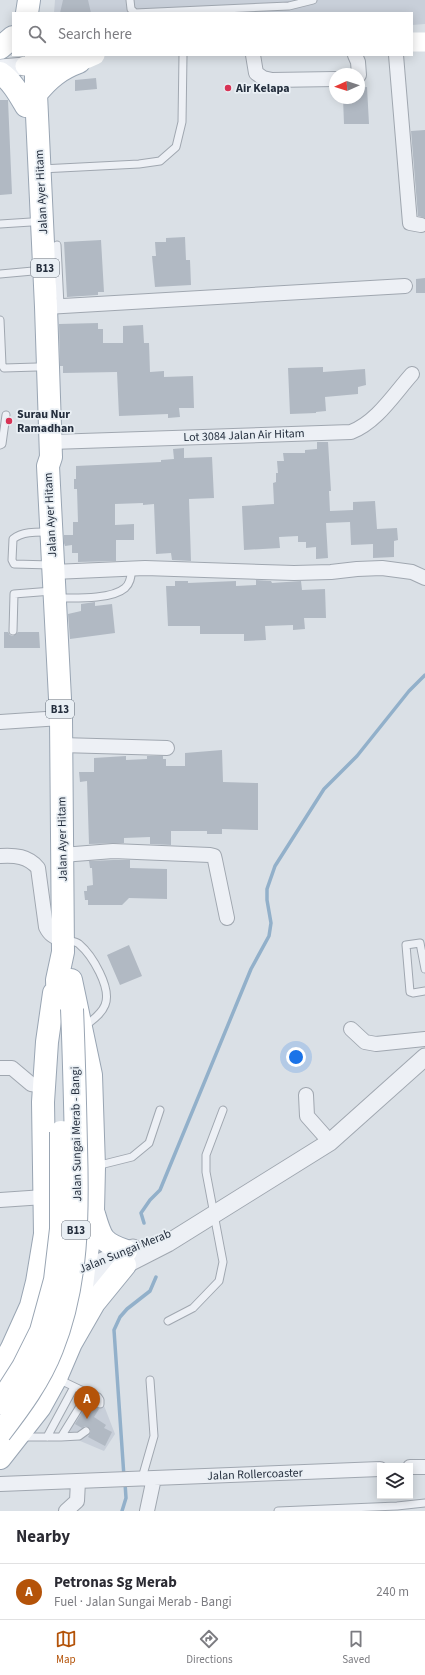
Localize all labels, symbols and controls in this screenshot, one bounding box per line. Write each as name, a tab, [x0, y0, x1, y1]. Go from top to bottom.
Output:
search box	[12, 12, 413, 56]
icon: search	[26, 23, 48, 45]
text: Search here	[58, 24, 132, 45]
north arrow	[329, 68, 365, 104]
place label: Air Kelapa	[235, 80, 290, 97]
marker: Air Kelapa	[223, 83, 233, 93]
street label: Jalan Ayer Hitam	[31, 149, 52, 235]
road number: B13	[31, 259, 59, 277]
place label: Surau Nur Ramadhan	[17, 406, 74, 437]
marker: Surau Nur Ramadhan	[4, 416, 14, 426]
street label: Lot 3084 Jalan Air Hitam	[183, 425, 305, 446]
street label: Jalan Ayer Hitam	[40, 472, 61, 558]
road number: B13	[46, 700, 74, 718]
street label: Jalan Ayer Hitam	[53, 796, 72, 882]
your location	[286, 1047, 306, 1067]
street label: Jalan Sungai Merab - Bangi	[67, 1066, 86, 1202]
road number: B13	[62, 1221, 90, 1239]
street label: Jalan Sungai Merab	[77, 1225, 174, 1278]
pin: A	[74, 1386, 100, 1419]
map controls	[377, 1463, 413, 1499]
button: layers	[377, 1463, 413, 1499]
street label: Jalan Rollercoaster	[207, 1464, 304, 1485]
text: Nearby	[16, 1525, 70, 1549]
text: Petronas Sg Merab	[54, 1572, 177, 1593]
text: A	[25, 1583, 33, 1601]
text: 240 m	[376, 1583, 409, 1601]
text: Fuel · Jalan Sungai Merab - Bangi	[54, 1593, 232, 1611]
tab: Map	[55, 1628, 77, 1667]
tab: Directions	[186, 1628, 233, 1667]
tab: Saved	[342, 1628, 370, 1667]

